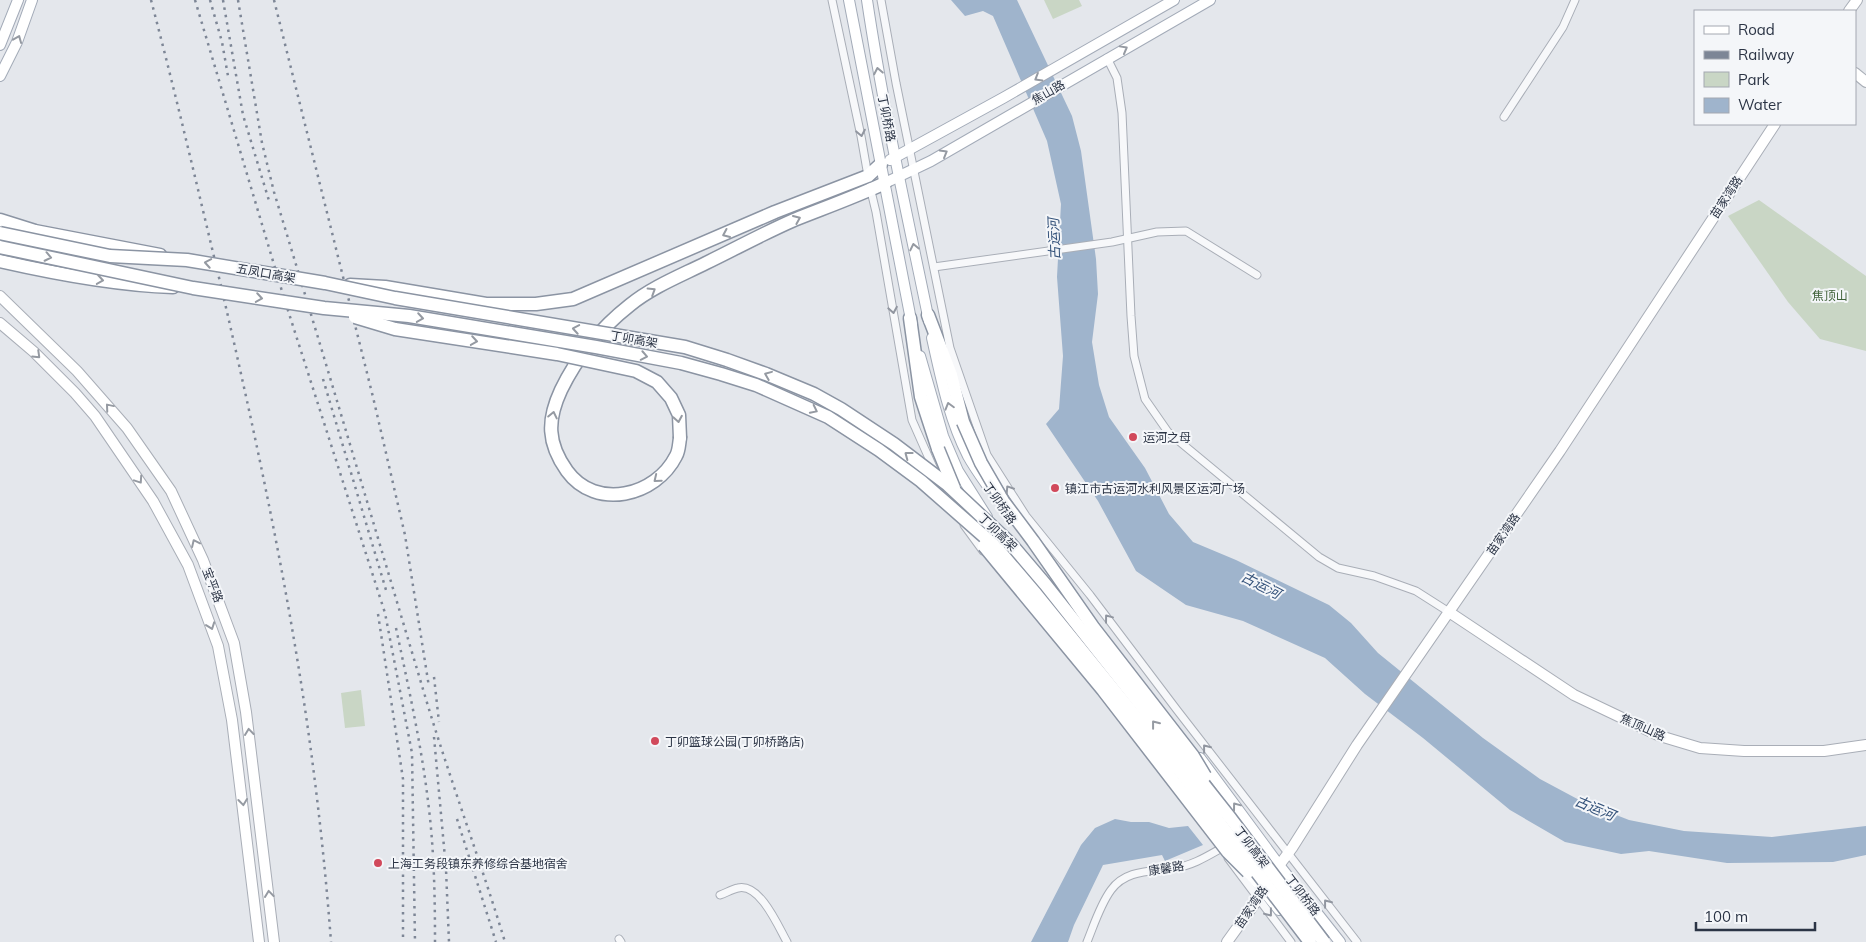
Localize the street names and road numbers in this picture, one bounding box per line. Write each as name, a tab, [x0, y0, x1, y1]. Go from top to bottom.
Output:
street label: 焦山路	[1029, 77, 1067, 107]
street label: 丁卯桥路	[875, 93, 899, 143]
street label: 苗家湾路	[1707, 173, 1745, 221]
street label: 五凤口高架	[235, 260, 297, 286]
street label: 丁卯高架	[609, 327, 659, 351]
street label: 丁卯桥路	[980, 479, 1020, 527]
street label: 丁卯高架	[976, 510, 1020, 554]
street label: 苗家湾路	[1483, 510, 1523, 558]
street label: 宝平路	[200, 566, 226, 604]
street label: 焦顶山路	[1618, 710, 1668, 744]
street label: 丁卯高架	[1232, 823, 1272, 871]
street label: 康馨路	[1147, 858, 1185, 878]
street label: 丁卯桥路	[1282, 871, 1324, 919]
street label: 苗家湾路	[1231, 883, 1271, 931]

